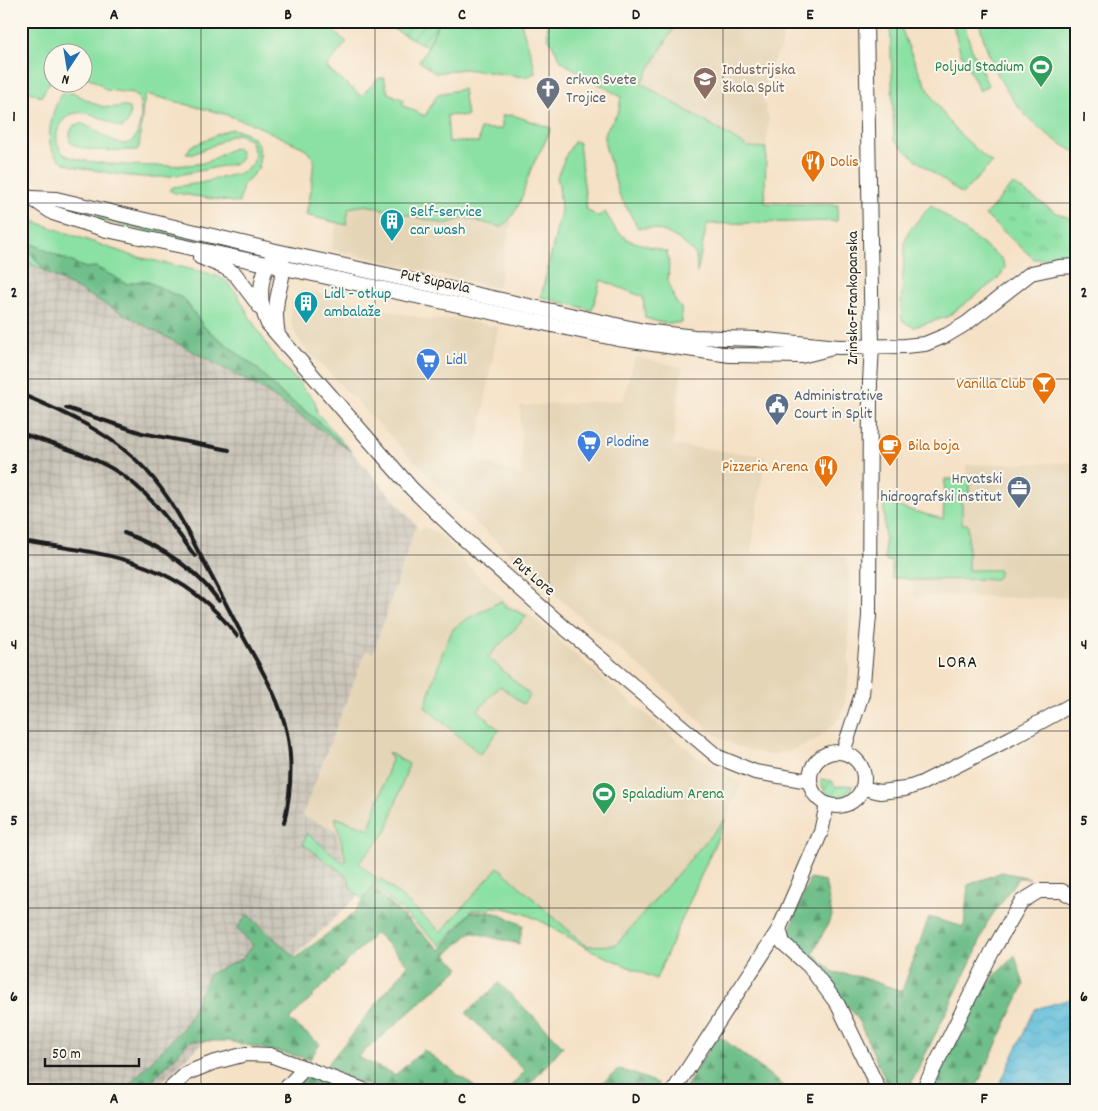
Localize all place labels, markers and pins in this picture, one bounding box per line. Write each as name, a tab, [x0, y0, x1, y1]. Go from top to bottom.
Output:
sports icon: Poljud Stadium	[1028, 54, 1054, 88]
place label: Poljud Stadium	[935, 56, 1024, 79]
place label: Industrijska škola Split	[722, 59, 796, 100]
school or university icon: Industrijska škola Split	[692, 66, 718, 100]
place label: crkva Svete Trojice	[566, 69, 636, 110]
church icon: crkva Svete Trojice	[535, 76, 561, 110]
restaurant icon: Dolis	[800, 149, 826, 183]
place label: Dolis	[830, 151, 859, 174]
place label: Self-service car wash	[410, 201, 482, 242]
building icon: Self-service car wash	[379, 208, 405, 242]
place label: Lidl - otkup ambalaže	[324, 283, 391, 324]
building icon: Lidl - otkup ambalaže	[293, 290, 319, 324]
supermarket icon: Lidl	[415, 347, 441, 381]
place label: Lidl	[446, 349, 467, 372]
bar icon: Vanilla Club	[1031, 371, 1057, 405]
place label: Vanilla Club	[956, 373, 1026, 396]
place label: Administrative Court in Split	[794, 385, 883, 426]
public building icon: Administrative Court in Split	[764, 392, 790, 426]
supermarket icon: Plodine	[576, 429, 602, 463]
place label: Plodine	[606, 431, 649, 454]
cafe icon: Bila boja	[877, 433, 903, 467]
place label: Bila boja	[908, 435, 960, 458]
restaurant icon: Pizzeria Arena	[813, 454, 839, 488]
place label: Pizzeria Arena	[722, 456, 808, 479]
place label: Hrvatski hidrografski institut	[881, 468, 1002, 509]
office icon: Hrvatski hidrografski institut	[1006, 475, 1032, 509]
sports icon: Spaladium Arena	[591, 781, 617, 815]
place label: Spaladium Arena	[622, 783, 724, 806]

